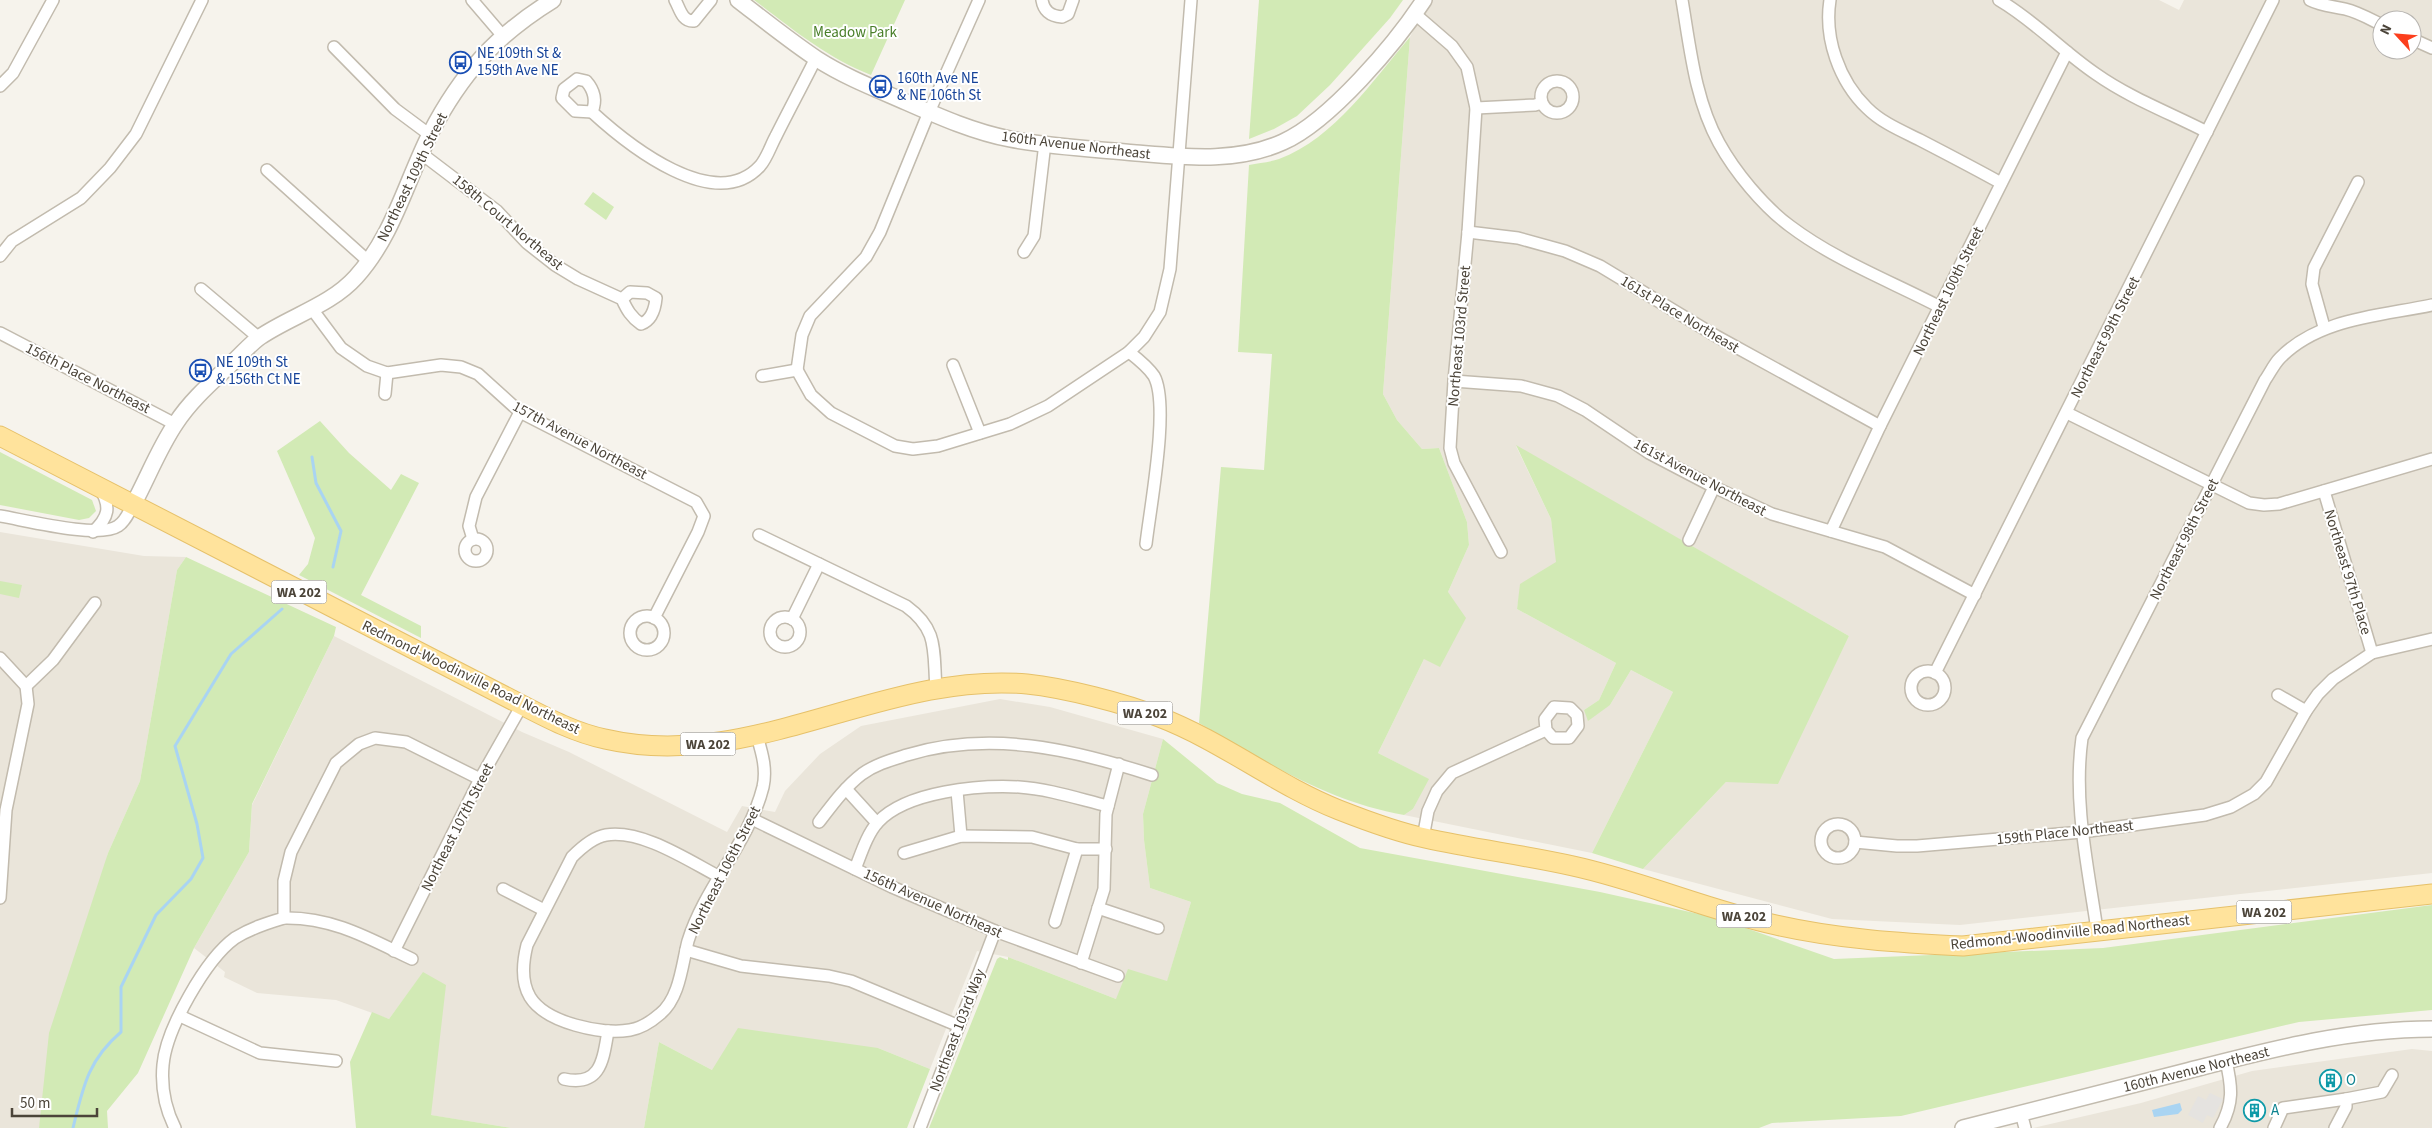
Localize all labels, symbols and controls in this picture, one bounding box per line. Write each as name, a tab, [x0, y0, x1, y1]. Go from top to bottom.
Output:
north arrow	[2372, 10, 2422, 60]
text: N	[2375, 21, 2397, 38]
park label: Meadow Park	[813, 22, 898, 43]
place label: NE 109th St & 159th Ave NE	[477, 43, 561, 81]
bus stop icon: NE 109th St & 159th Ave NE	[449, 50, 473, 74]
place label: 160th Ave NE & NE 106th St	[897, 68, 981, 106]
bus stop icon: 160th Ave NE & NE 106th St	[869, 75, 893, 99]
street label: Northeast 109th Street	[372, 109, 453, 245]
street label: 160th Avenue Northeast	[1000, 126, 1152, 165]
street label: 158th Court Northeast	[448, 170, 568, 275]
street label: Northeast 100th Street	[1908, 223, 1989, 359]
street label: Northeast 103rd Street	[1443, 265, 1476, 407]
street label: 161st Place Northeast	[1616, 271, 1743, 358]
street label: Northeast 99th Street	[2066, 273, 2145, 402]
street label: 156th Place Northeast	[22, 338, 154, 419]
place label: NE 109th St & 156th Ct NE	[216, 352, 301, 390]
bus stop icon: NE 109th St & 156th Ct NE	[188, 359, 212, 383]
street label: 157th Avenue Northeast	[509, 396, 651, 485]
street label: 161st Avenue Northeast	[1630, 433, 1770, 521]
street label: Northeast 98th Street	[2145, 475, 2224, 604]
street label: Northeast 97th Place	[2318, 507, 2377, 637]
road number: WA 202	[272, 580, 326, 604]
street label: Redmond-Woodinville Road Northeast	[358, 615, 583, 740]
road number: WA 202	[1118, 701, 1172, 724]
road number: WA 202	[680, 732, 736, 756]
street label: Northeast 107th Street	[416, 760, 499, 895]
street label: Northeast 106th Street	[683, 803, 766, 938]
street label: 159th Place Northeast	[1996, 815, 2135, 850]
street label: 156th Avenue Northeast	[860, 863, 1006, 944]
road number: WA 202	[2236, 900, 2292, 924]
road number: WA 202	[1716, 904, 1772, 928]
street label: Redmond-Woodinville Road Northeast	[1950, 910, 2191, 955]
street label: Northeast 103rd Way	[924, 966, 991, 1095]
street label: 160th Avenue Northeast	[2121, 1041, 2271, 1098]
building icon: O	[2318, 1068, 2342, 1092]
place label: O	[2346, 1070, 2356, 1091]
scale bar	[12, 1086, 98, 1118]
text: 50 m	[20, 1093, 50, 1114]
building icon: A	[2243, 1098, 2267, 1122]
place label: A	[2271, 1100, 2280, 1121]

